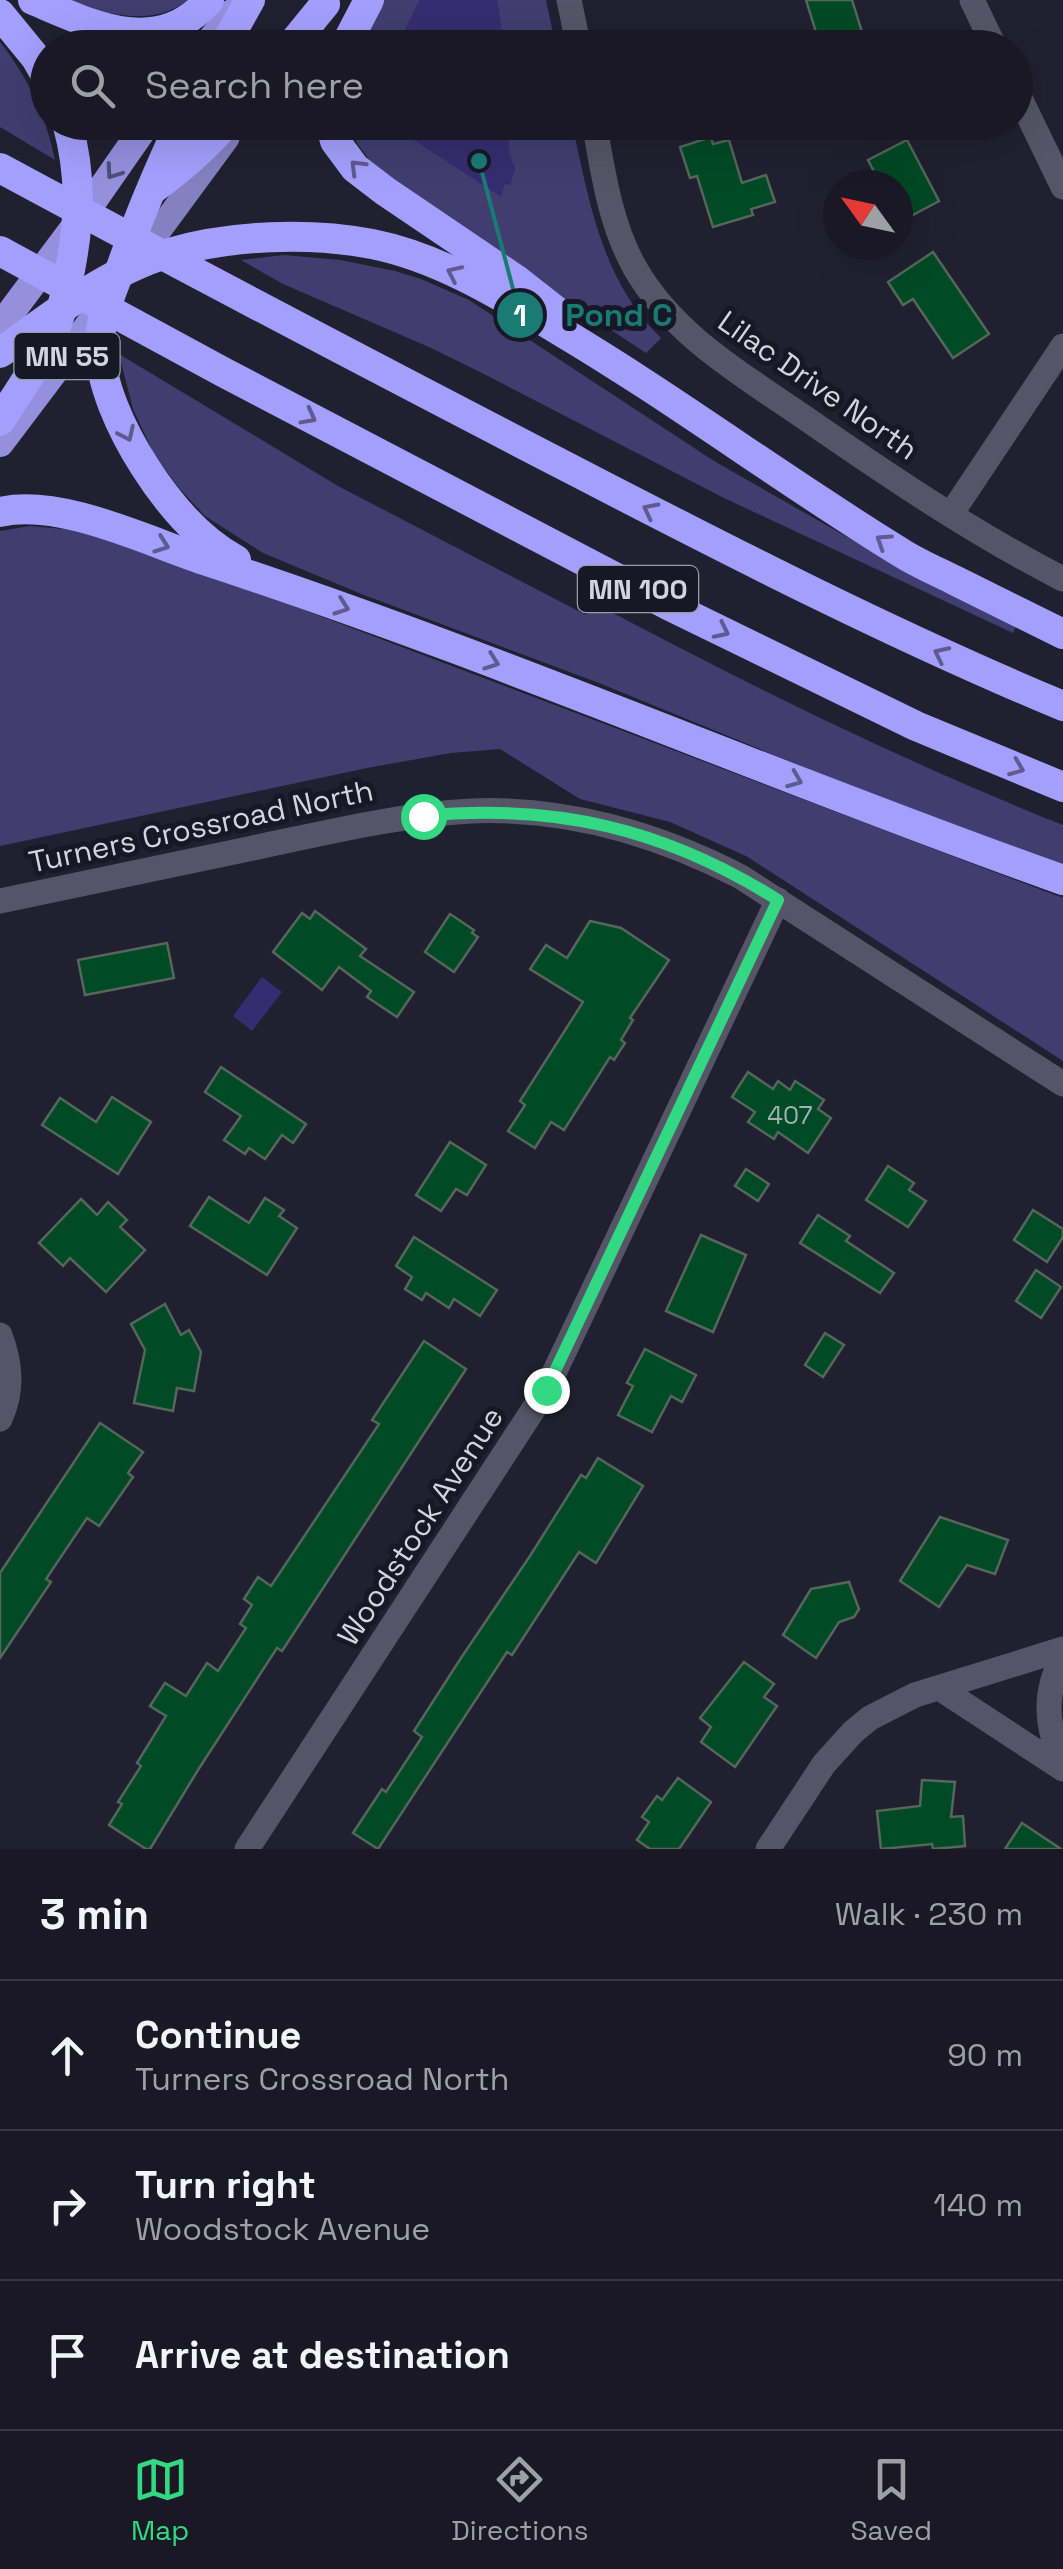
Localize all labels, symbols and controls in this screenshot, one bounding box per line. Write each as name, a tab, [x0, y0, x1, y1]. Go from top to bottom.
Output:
search box	[30, 30, 1033, 140]
icon: search	[65, 58, 120, 113]
text: Search here	[145, 61, 364, 109]
one-way arrow	[107, 160, 125, 179]
one-way arrow	[351, 161, 369, 179]
north arrow	[823, 170, 913, 260]
one-way arrow	[446, 265, 464, 285]
callout: Pond C	[495, 284, 693, 346]
text: Pond C	[565, 295, 673, 335]
text: 1	[513, 296, 527, 335]
street label: Lilac Drive North	[711, 302, 925, 468]
road number: MN 55	[15, 333, 120, 379]
one-way arrow	[299, 405, 317, 424]
one-way arrow	[114, 424, 134, 442]
one-way arrow	[642, 502, 660, 522]
one-way arrow	[152, 533, 169, 554]
one-way arrow	[876, 535, 894, 554]
road number: MN 100	[578, 566, 698, 612]
one-way arrow	[332, 595, 349, 615]
one-way arrow	[712, 619, 730, 639]
one-way arrow	[933, 646, 951, 666]
one-way arrow	[483, 650, 500, 671]
one-way arrow	[1007, 756, 1025, 776]
one-way arrow	[785, 769, 803, 789]
street label: Turners Crossroad North	[25, 770, 377, 882]
route start	[401, 794, 447, 840]
house number: 407	[767, 1099, 813, 1131]
route end	[524, 1368, 570, 1414]
street label: Woodstock Avenue	[328, 1399, 512, 1653]
text: 3 min	[40, 1888, 149, 1941]
text: Walk · 230 m	[835, 1894, 1023, 1934]
text: Continue	[135, 2011, 301, 2059]
icon: ahead	[40, 2028, 95, 2083]
text: 90 m	[947, 2035, 1023, 2075]
text: Turners Crossroad North	[135, 2059, 509, 2099]
text: Turn right	[135, 2161, 316, 2209]
icon: right	[40, 2178, 95, 2233]
text: 140 m	[933, 2185, 1023, 2225]
text: Woodstock Avenue	[135, 2209, 430, 2249]
icon: arrive	[40, 2328, 95, 2383]
text: Arrive at destination	[135, 2331, 510, 2379]
tab: Map	[131, 2452, 189, 2548]
tab: Directions	[451, 2452, 588, 2548]
tab: Saved	[850, 2452, 932, 2548]

